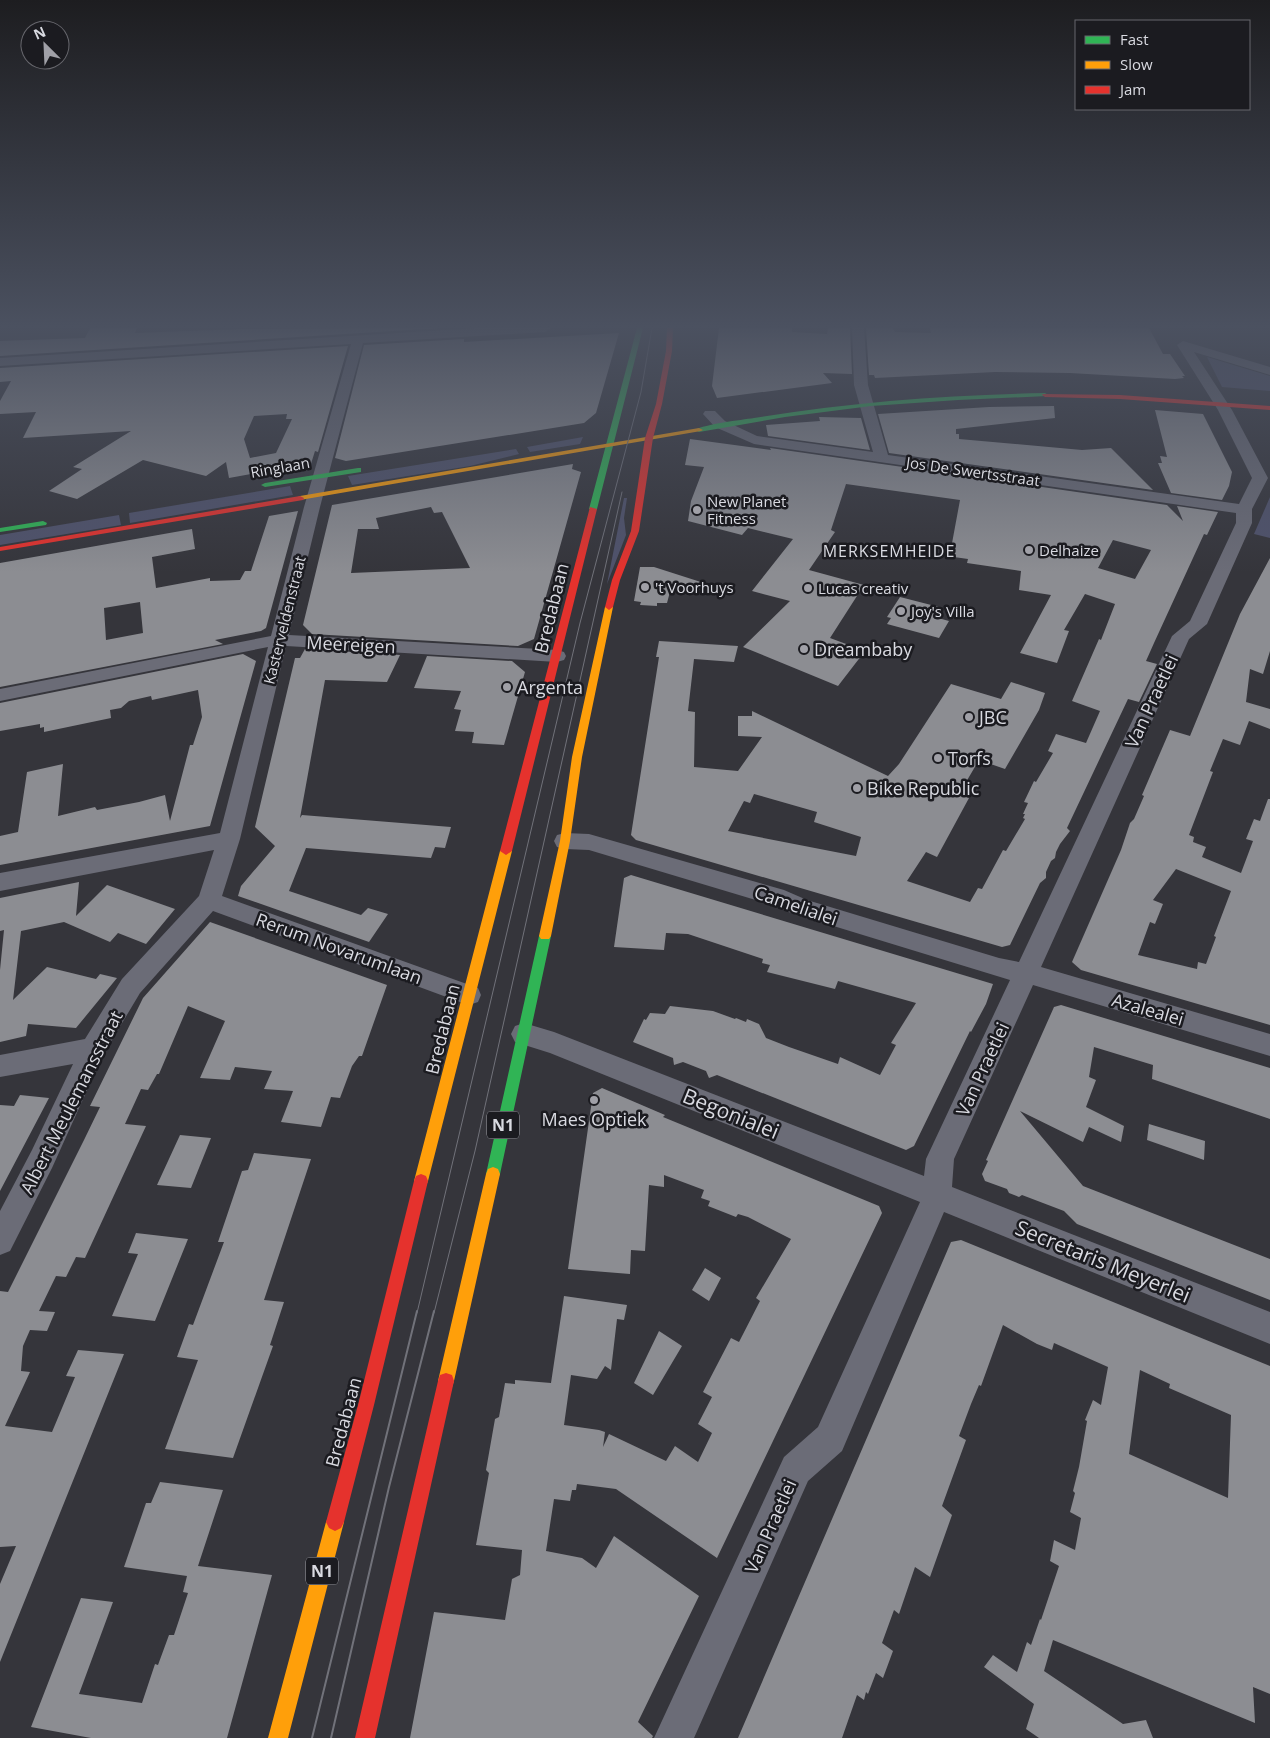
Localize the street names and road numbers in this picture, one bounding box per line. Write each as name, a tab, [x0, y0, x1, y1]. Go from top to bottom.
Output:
street label: Jos De Swertsstraat	[903, 451, 1041, 490]
street label: Ringlaan	[249, 452, 311, 482]
street label: Kasterveldenstraat	[258, 554, 310, 686]
street label: Bredabaan	[528, 560, 574, 656]
street label: Meereigen	[306, 630, 396, 658]
street label: Van Praetlei	[1119, 650, 1183, 752]
street label: Camelialei	[751, 880, 841, 930]
street label: Rerum Novarumlaan	[253, 907, 425, 989]
street label: Bredabaan	[419, 981, 465, 1077]
street label: Azalealei	[1109, 987, 1187, 1031]
street label: Albert Meulemansstraat	[14, 1006, 128, 1198]
street label: Van Praetlei	[950, 1018, 1014, 1120]
street label: Begonialei	[679, 1081, 783, 1145]
road number: N1	[487, 1112, 519, 1138]
street label: Secretaris Meyerlei	[1011, 1213, 1195, 1309]
street label: Bredabaan	[319, 1374, 367, 1470]
street label: Van Praetlei	[739, 1475, 801, 1577]
road number: N1	[306, 1558, 338, 1584]

